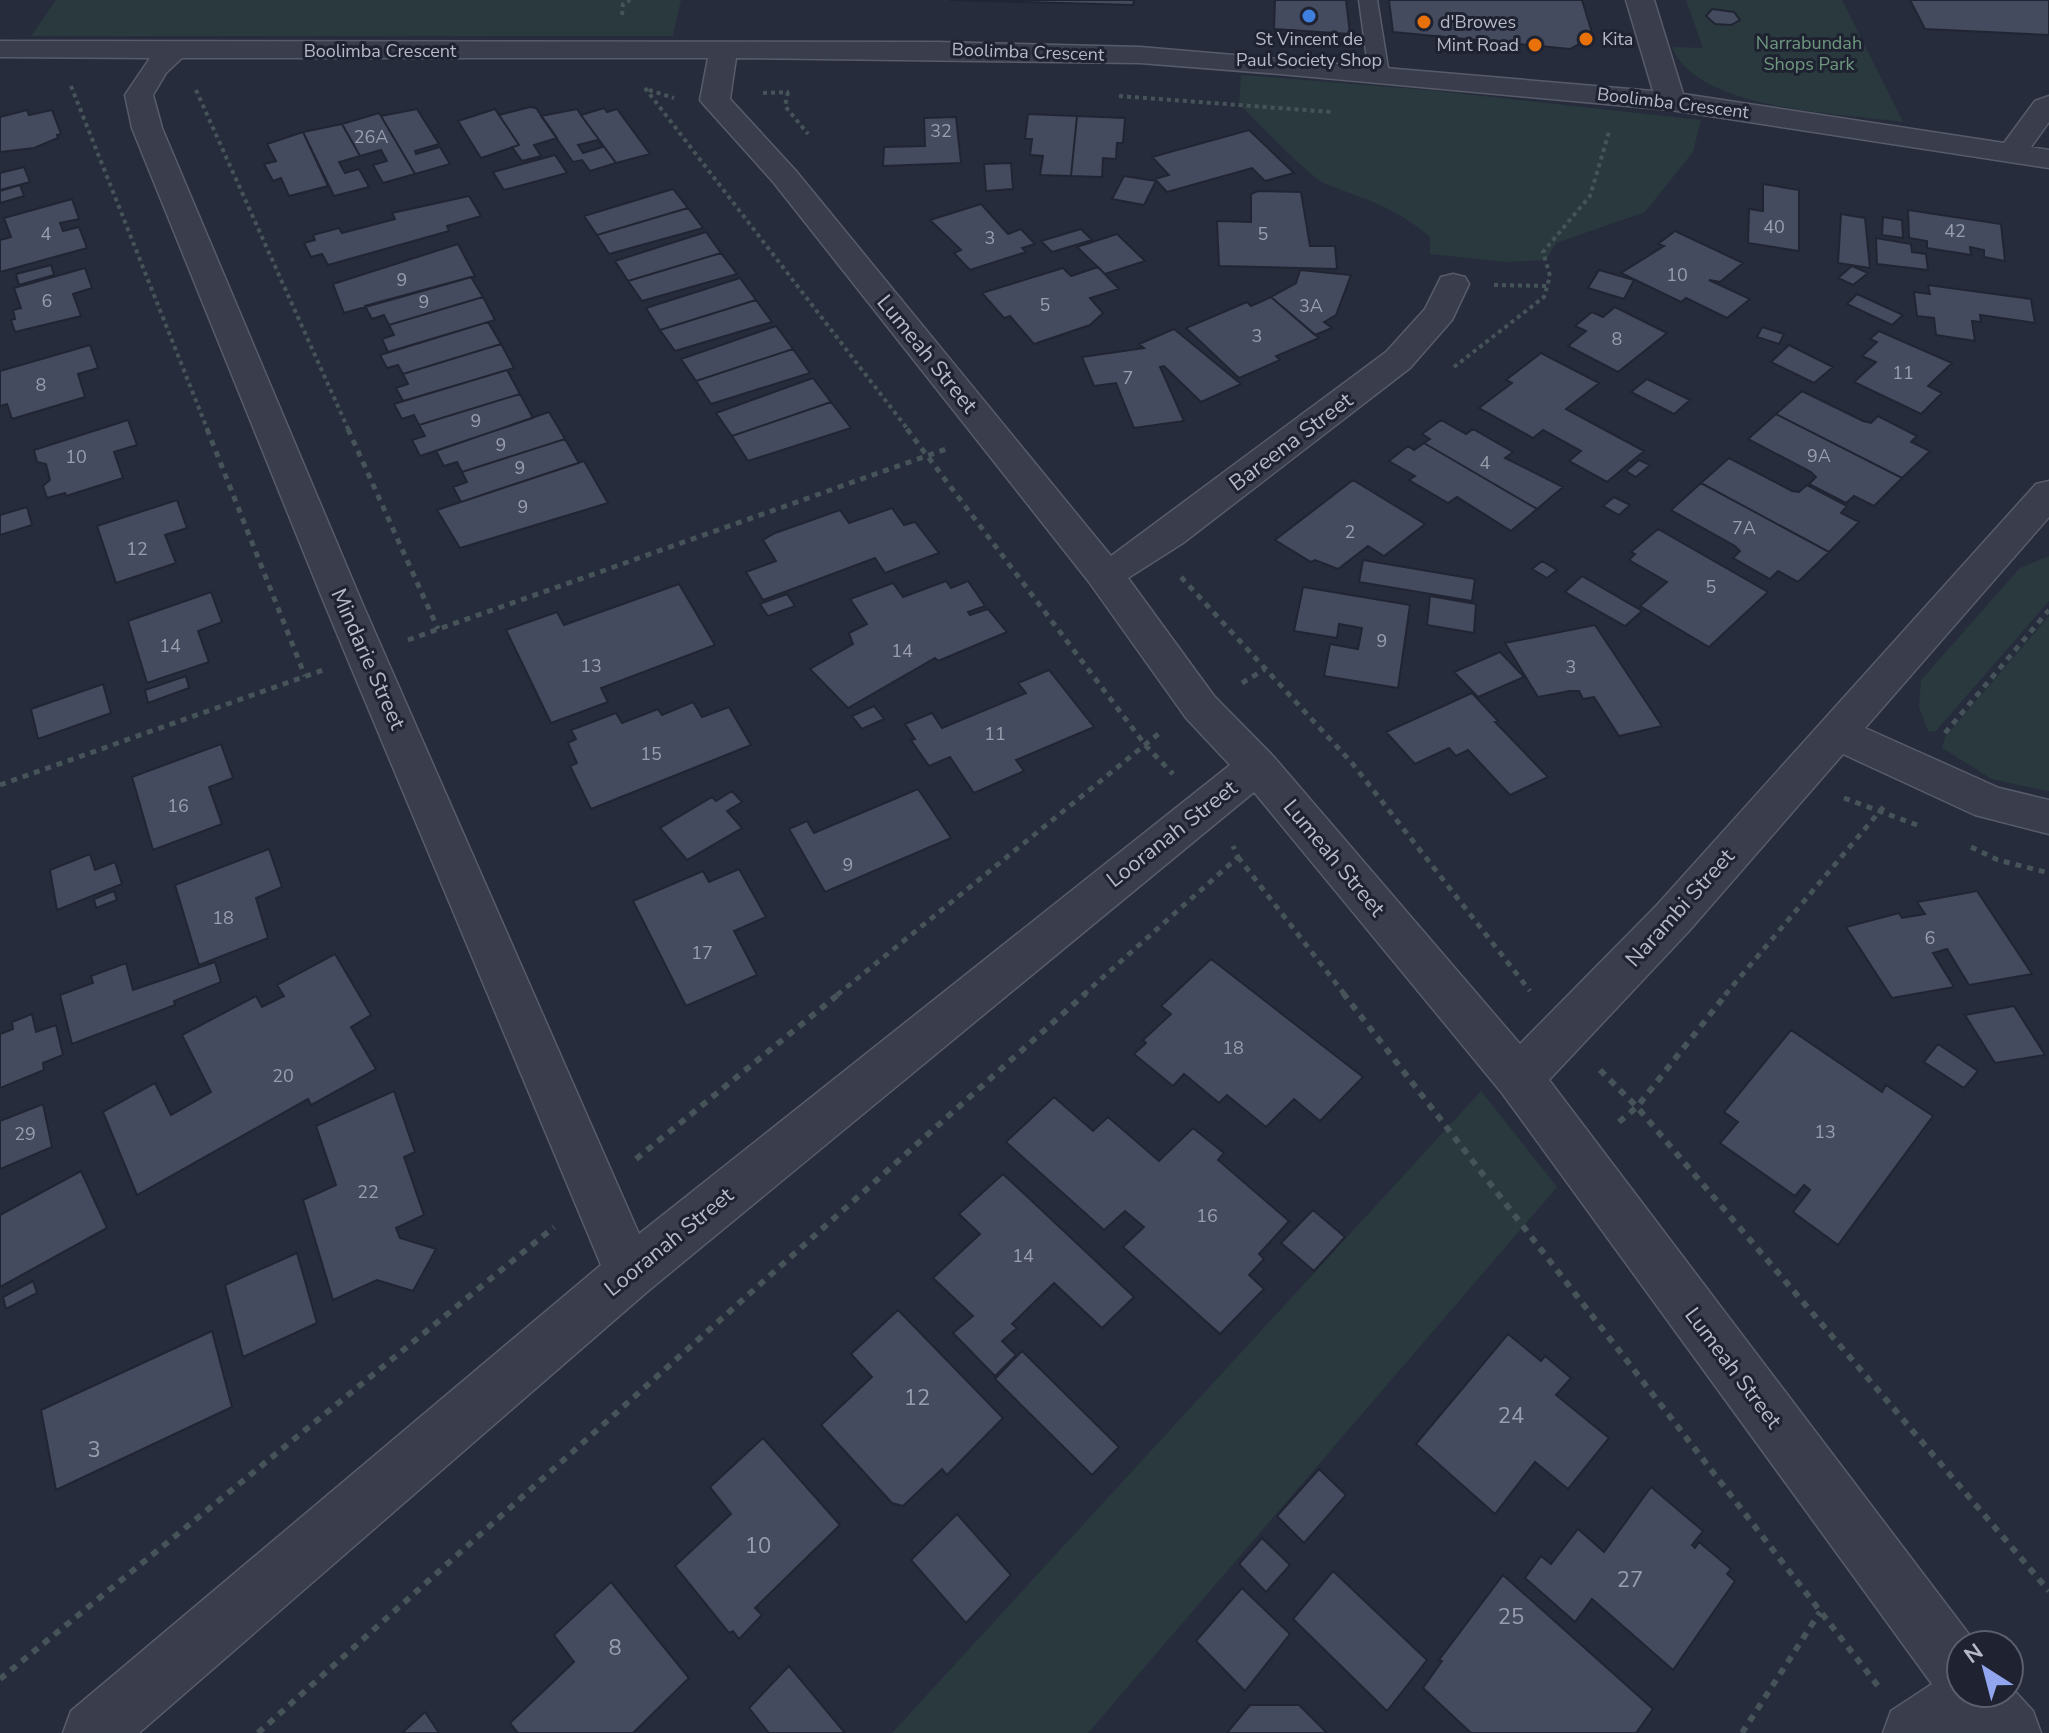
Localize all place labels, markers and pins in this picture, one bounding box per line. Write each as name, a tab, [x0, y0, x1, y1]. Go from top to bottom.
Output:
marker: St Vincent de Paul Society Shop	[1300, 7, 1318, 25]
place label: d'Browes	[1440, 10, 1516, 34]
marker: d'Browes	[1415, 13, 1433, 31]
place label: St Vincent de Paul Society Shop	[1236, 27, 1382, 72]
place label: Kita	[1602, 27, 1633, 51]
marker: Kita	[1577, 30, 1595, 48]
place label: Mint Road	[1436, 33, 1519, 57]
marker: Mint Road	[1526, 36, 1544, 54]

